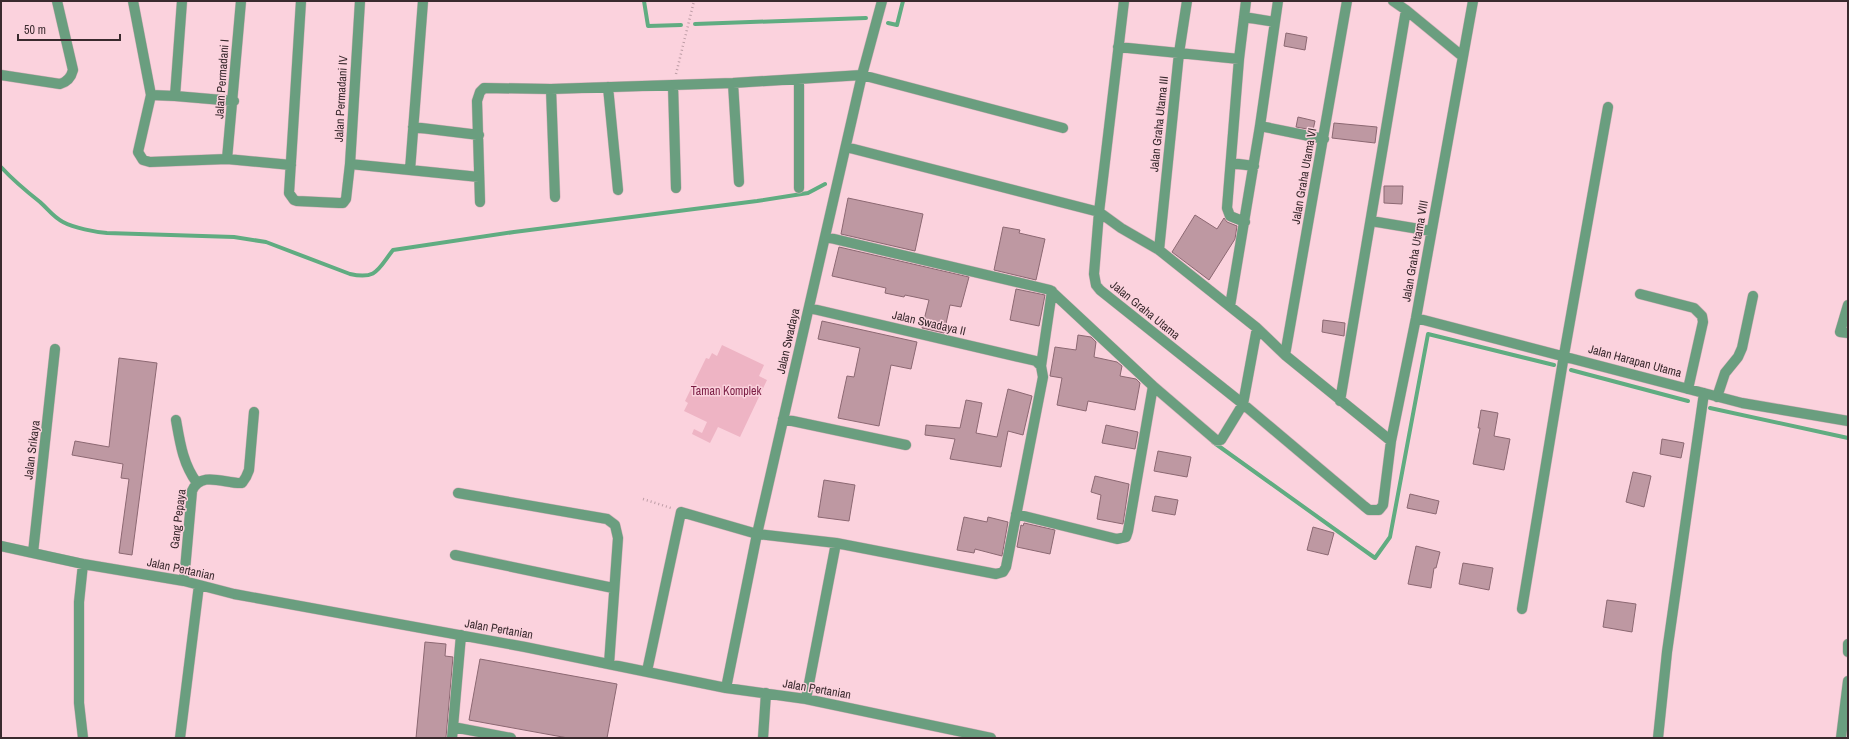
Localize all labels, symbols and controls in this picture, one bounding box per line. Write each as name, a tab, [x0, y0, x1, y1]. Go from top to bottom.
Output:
scale bar	[18, 16, 120, 42]
text: 50 m	[24, 22, 46, 38]
street label: Jalan Permadani I	[211, 39, 233, 119]
street label: Jalan Permadani IV	[331, 55, 351, 143]
street label: Jalan Graha Utama III	[1146, 75, 1172, 173]
street label: Jalan Graha Utama VI	[1288, 127, 1320, 225]
street label: Jalan Graha Utama VIII	[1398, 199, 1432, 303]
street label: Jalan Graha Utama	[1107, 277, 1184, 343]
street label: Jalan Swadaya	[773, 306, 803, 375]
street label: Jalan Swadaya II	[891, 307, 967, 339]
street label: Jalan Harapan Utama	[1587, 341, 1684, 381]
park label: Taman Komplek	[691, 383, 761, 399]
street label: Jalan Srikaya	[20, 419, 44, 481]
street label: Gang Pepaya	[166, 488, 190, 550]
street label: Jalan Pertanian	[146, 554, 216, 584]
street label: Jalan Pertanian	[464, 615, 534, 643]
street label: Jalan Pertanian	[782, 675, 852, 703]

